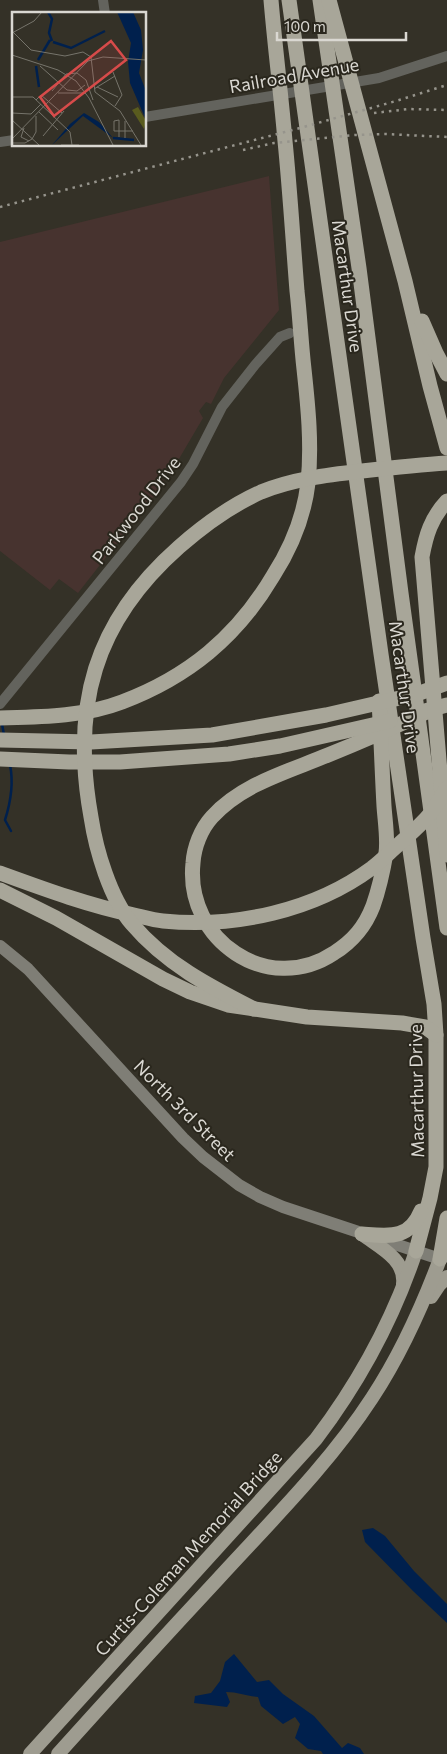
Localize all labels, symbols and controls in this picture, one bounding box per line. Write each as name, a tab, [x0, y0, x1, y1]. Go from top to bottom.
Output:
scale bar	[277, 10, 406, 42]
inset map	[12, 12, 146, 146]
text: 100 m	[284, 17, 326, 35]
street label: Railroad Avenue	[227, 53, 361, 97]
street label: Macarthur Drive	[328, 218, 368, 354]
street label: Parkwood Drive	[87, 452, 185, 568]
street label: Macarthur Drive	[385, 619, 425, 755]
street label: Macarthur Drive	[404, 1024, 428, 1158]
street label: North 3rd Street	[130, 1055, 240, 1165]
street label: Curtis-Coleman Memorial Bridge	[90, 1446, 286, 1660]

